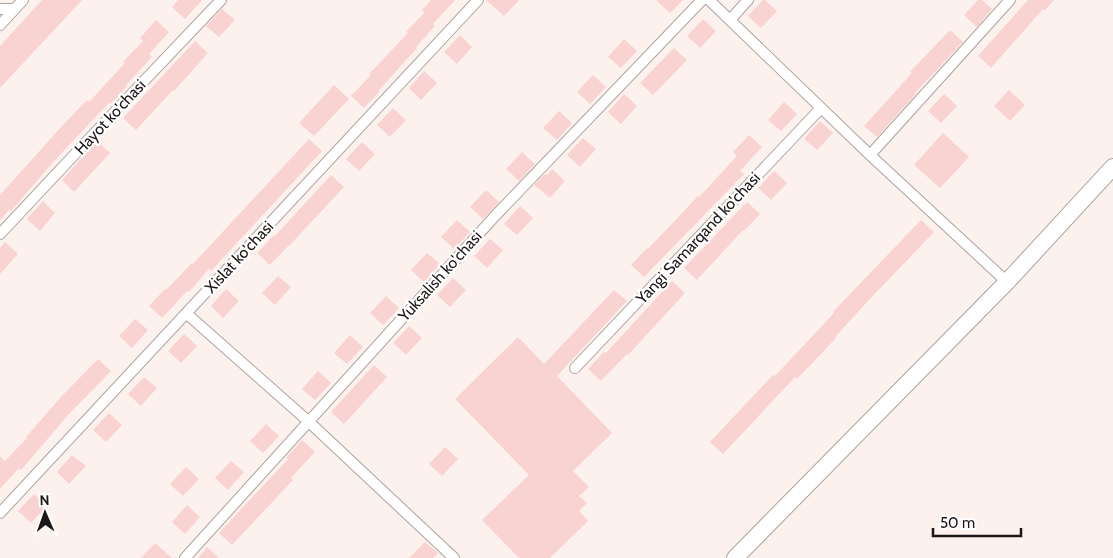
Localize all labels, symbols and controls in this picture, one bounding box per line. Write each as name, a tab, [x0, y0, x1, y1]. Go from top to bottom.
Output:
street label: Hayot ko'chasi	[70, 76, 150, 158]
street label: Yangi Samarqand ko'chasi	[631, 168, 764, 308]
street label: Xislat ko'chasi	[201, 217, 277, 297]
street label: Yuksalish ko'chasi	[394, 227, 486, 326]
north arrow	[20, 488, 70, 538]
text: N	[39, 491, 50, 509]
scale bar	[933, 506, 1020, 538]
text: 50 m	[940, 514, 975, 532]

